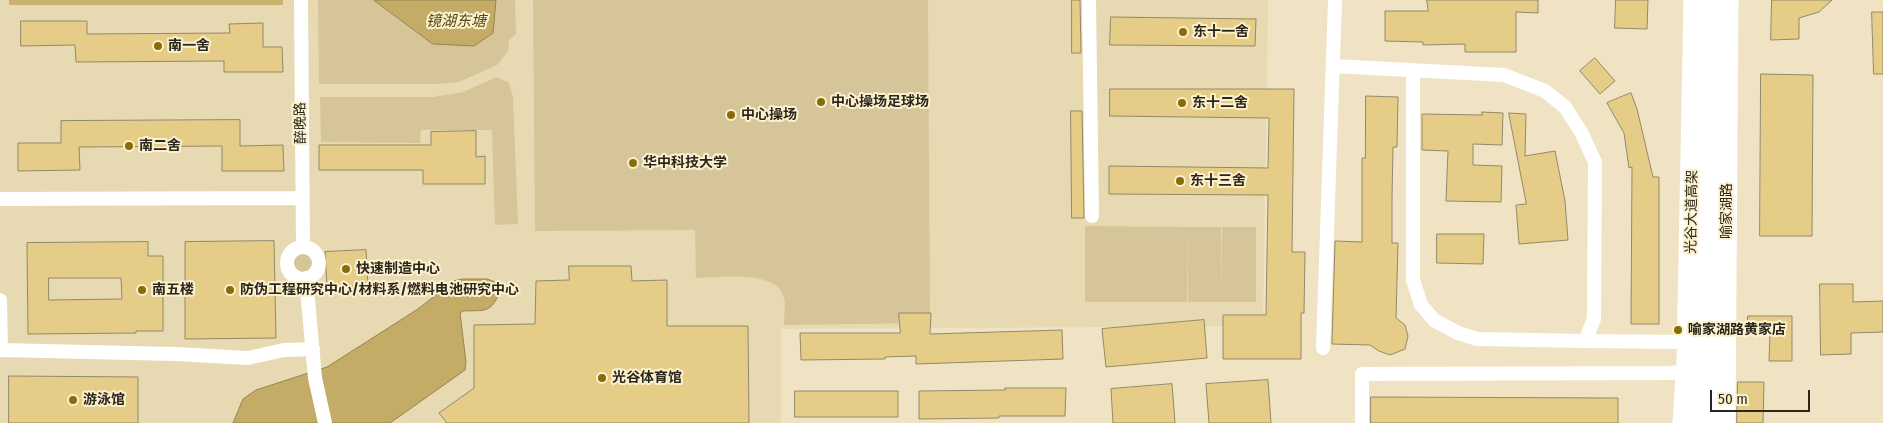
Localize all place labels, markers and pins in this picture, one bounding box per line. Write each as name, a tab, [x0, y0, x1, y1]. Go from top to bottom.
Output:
place label: 东十一舍	[1193, 24, 1249, 40]
marker: 东十一舍	[1177, 26, 1189, 38]
place label: 南一舍	[168, 38, 210, 54]
marker: 南一舍	[152, 40, 164, 52]
place label: 中心操场足球场	[831, 94, 929, 110]
place label: 东十二舍	[1192, 95, 1248, 111]
marker: 中心操场足球场	[815, 96, 827, 108]
marker: 东十二舍	[1176, 97, 1188, 109]
place label: 中心操场	[741, 107, 797, 123]
marker: 中心操场	[725, 109, 737, 121]
place label: 南二舍	[139, 138, 181, 154]
marker: 南二舍	[123, 140, 135, 152]
place label: 华中科技大学	[643, 155, 727, 171]
marker: 华中科技大学	[627, 157, 639, 169]
place label: 东十三舍	[1190, 173, 1246, 189]
marker: 东十三舍	[1174, 175, 1186, 187]
place label: 快速制造中心	[356, 261, 440, 277]
marker: 快速制造中心	[340, 263, 352, 275]
place label: 南五楼	[152, 282, 194, 298]
place label: 防伪工程研究中心/材料系/燃料电池研究中心	[240, 282, 519, 298]
marker: 南五楼	[136, 284, 148, 296]
marker: 防伪工程研究中心/材料系/燃料电池研究中心	[224, 284, 236, 296]
place label: 喻家湖路黄家店	[1688, 322, 1786, 338]
marker: 喻家湖路黄家店	[1672, 324, 1684, 336]
place label: 光谷体育馆	[612, 370, 682, 386]
marker: 光谷体育馆	[596, 372, 608, 384]
place label: 游泳馆	[83, 392, 125, 408]
marker: 游泳馆	[67, 394, 79, 406]

